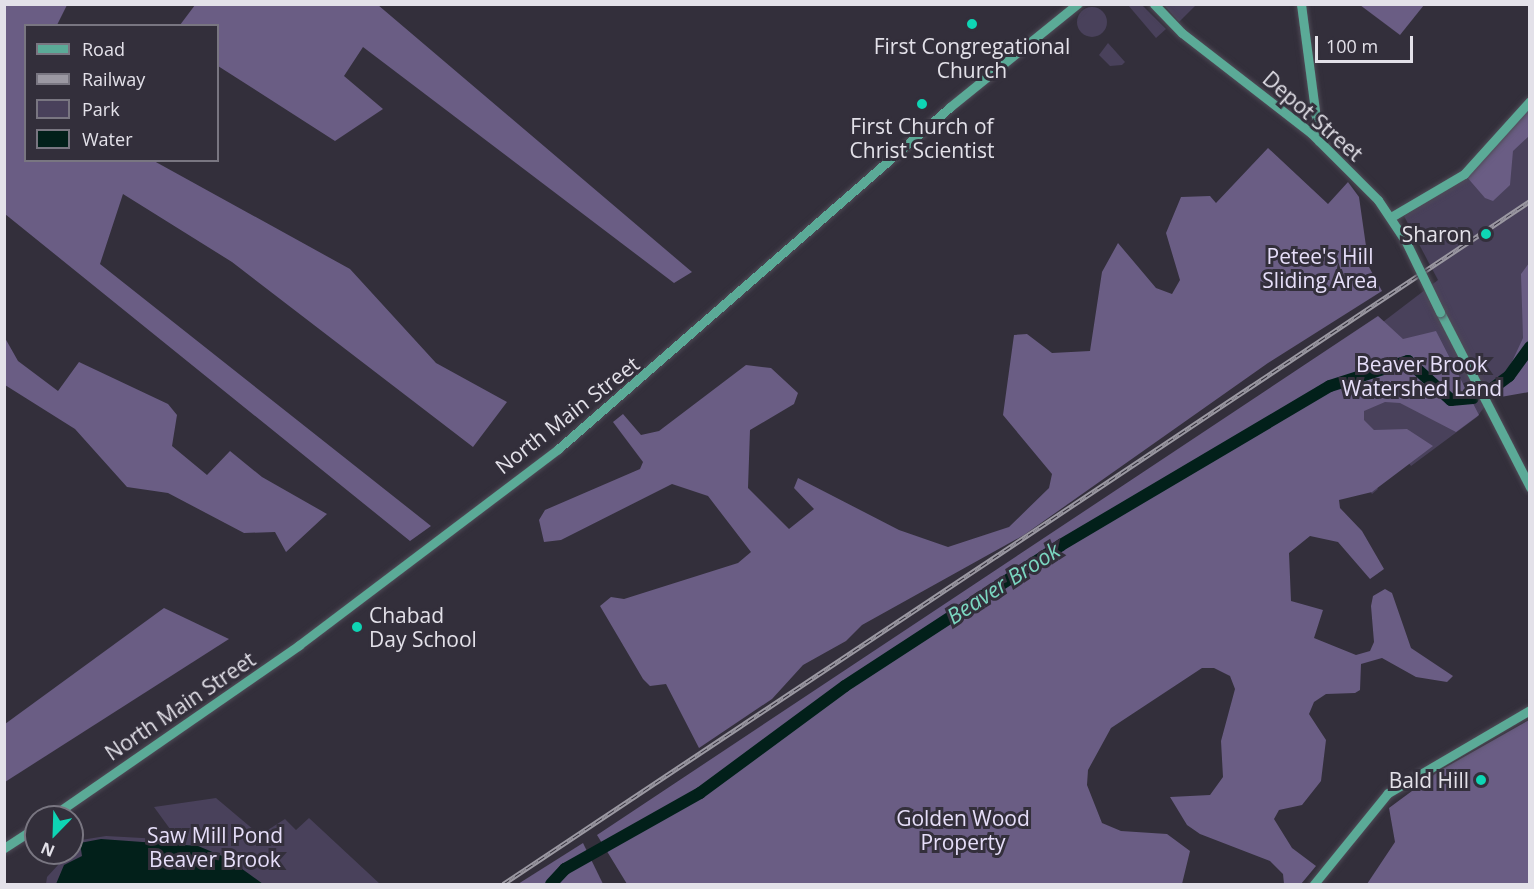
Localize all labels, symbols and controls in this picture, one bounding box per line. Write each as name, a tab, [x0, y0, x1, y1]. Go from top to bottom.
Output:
marker: First Congregational Church	[965, 17, 979, 31]
legend	[24, 24, 219, 162]
scale bar	[1318, 24, 1416, 62]
place label: First Congregational Church	[874, 33, 1070, 83]
text: 100 m	[1326, 34, 1378, 58]
text: Road	[82, 37, 125, 61]
street label: Depot Street	[1258, 66, 1368, 166]
text: Railway	[82, 67, 145, 91]
text: Park	[82, 97, 120, 121]
marker: First Church of Christ Scientist	[915, 97, 929, 111]
place label: First Church of Christ Scientist	[850, 113, 994, 163]
text: Water	[82, 127, 133, 151]
place label: Sharon	[1402, 221, 1472, 247]
marker: Sharon	[1477, 225, 1495, 243]
park label: Petee's Hill Sliding Area	[1262, 243, 1378, 293]
street label: North Main Street	[490, 351, 644, 479]
park label: Beaver Brook Watershed Land	[1342, 351, 1502, 401]
water label: Beaver Brook	[942, 537, 1064, 629]
place label: Chabad Day School	[369, 602, 477, 652]
marker: Chabad Day School	[350, 620, 364, 634]
street label: North Main Street	[100, 646, 260, 766]
place label: Bald Hill	[1389, 767, 1469, 793]
marker: Bald Hill	[1474, 773, 1488, 787]
north arrow	[24, 805, 84, 865]
park label: Golden Wood Property	[896, 805, 1030, 855]
park label: Saw Mill Pond Beaver Brook	[147, 822, 283, 872]
text: N	[37, 837, 58, 862]

